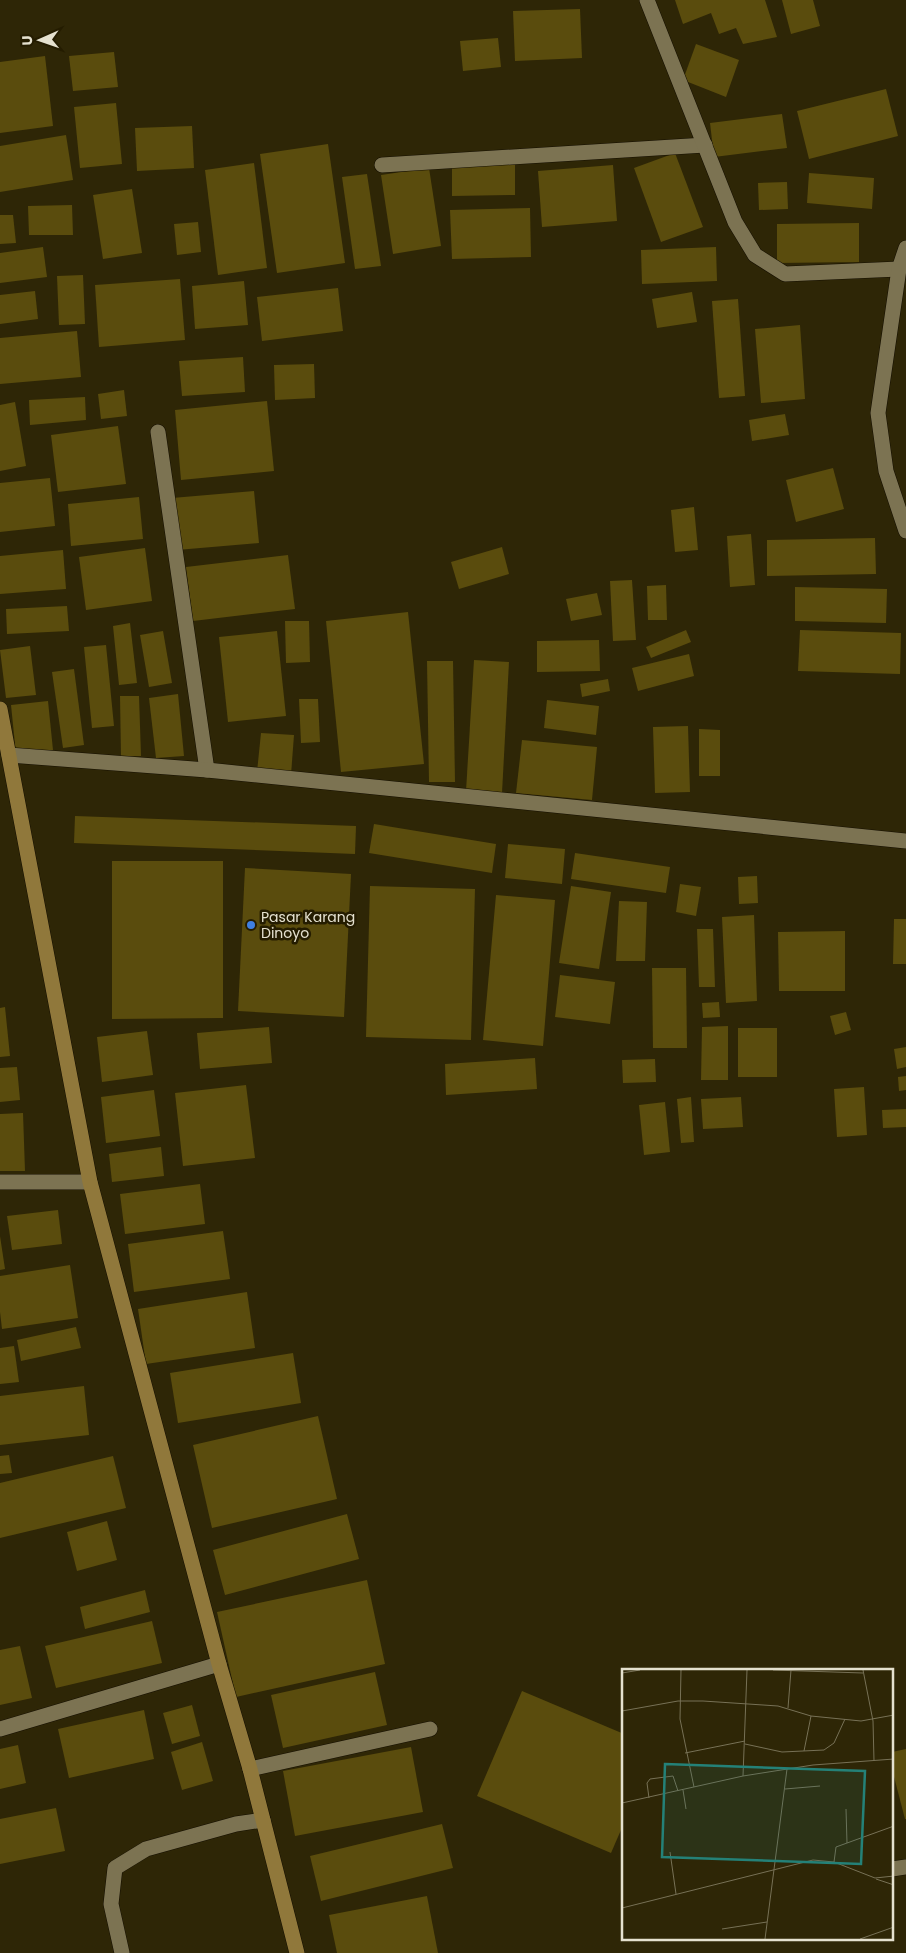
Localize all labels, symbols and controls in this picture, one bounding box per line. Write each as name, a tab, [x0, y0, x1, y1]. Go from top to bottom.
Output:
north arrow	[15, 15, 65, 65]
text: U	[17, 35, 37, 46]
place label: Pasar Karang Dinoyo	[261, 907, 355, 943]
marker: Pasar Karang Dinoyo	[245, 919, 257, 931]
inset map	[622, 1669, 894, 1940]

